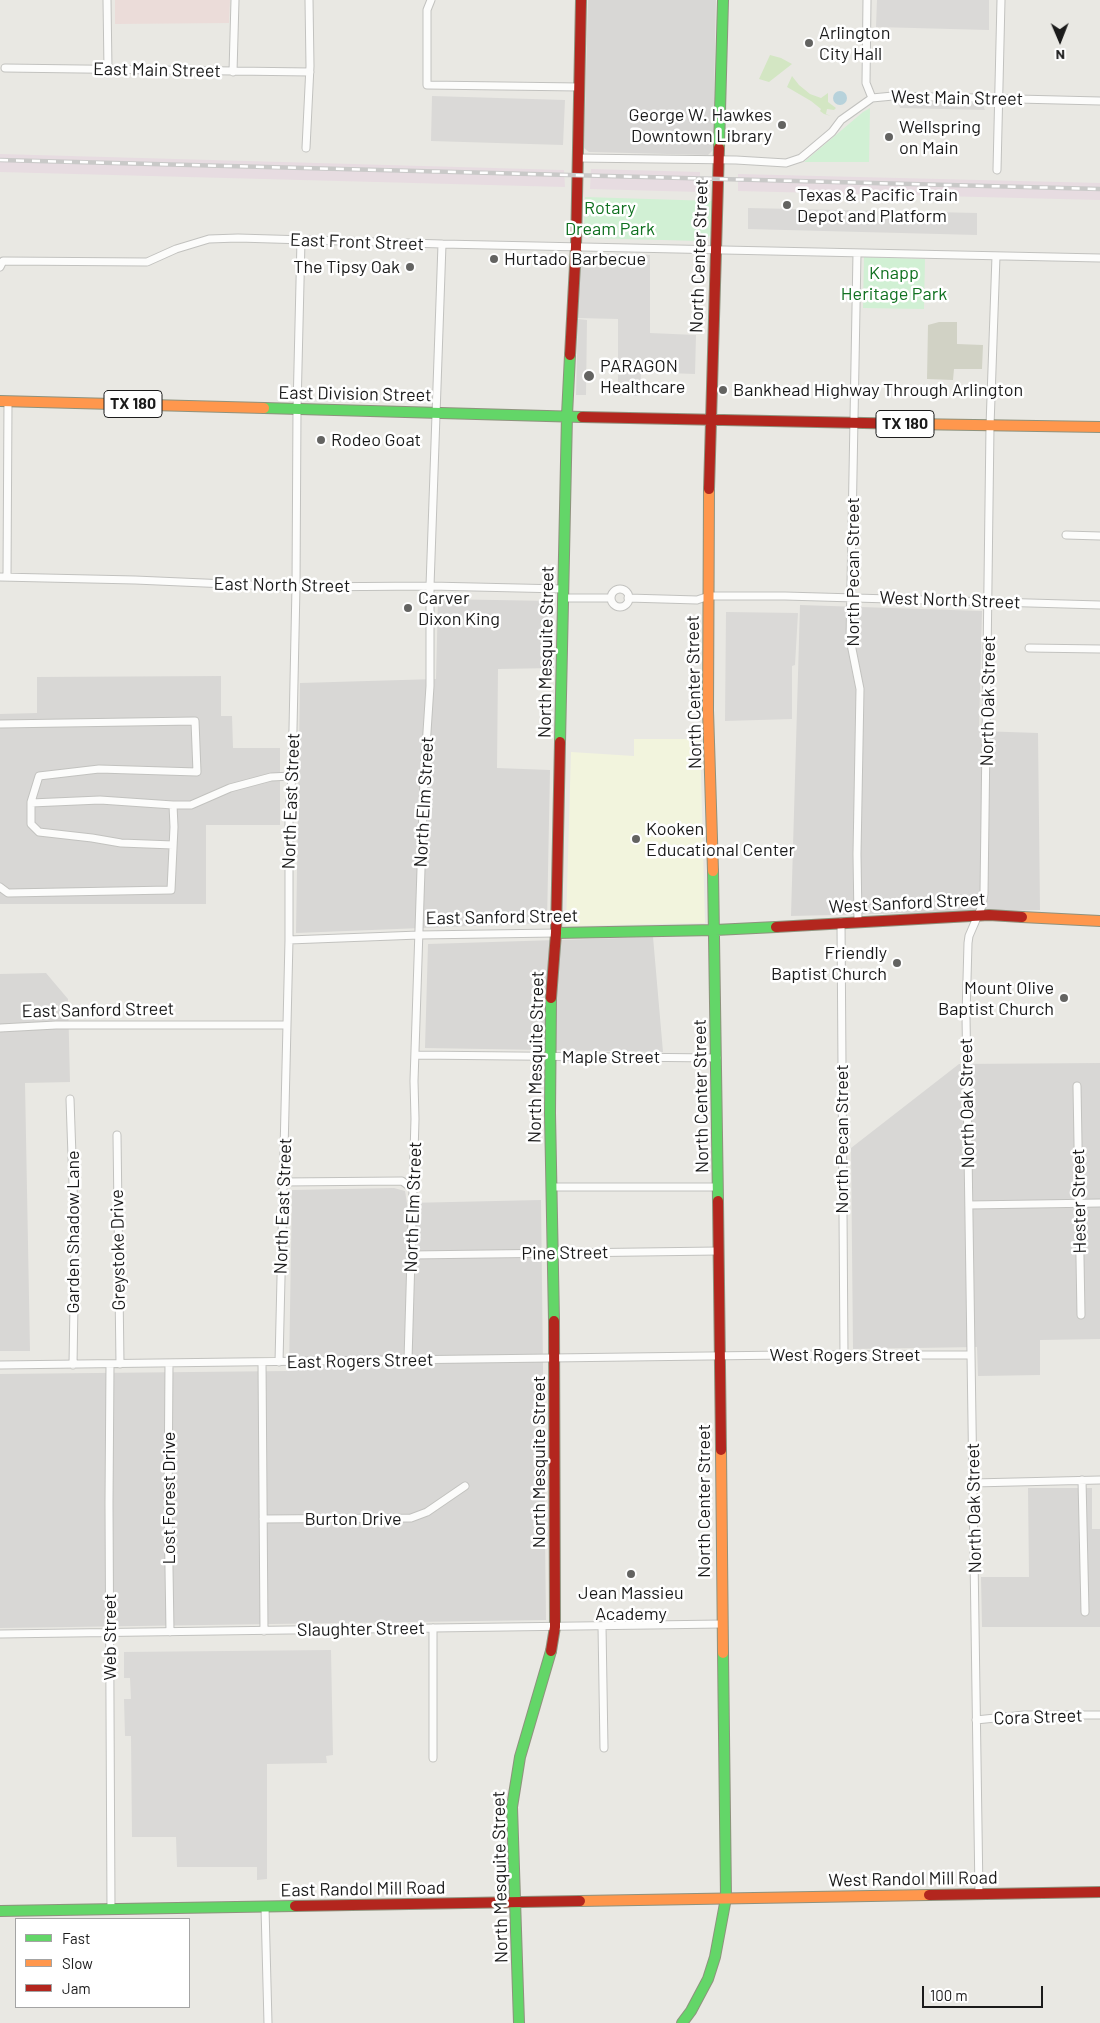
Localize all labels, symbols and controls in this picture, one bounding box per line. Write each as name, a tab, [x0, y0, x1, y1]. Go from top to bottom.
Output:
north arrow	[1035, 15, 1085, 65]
place label: Arlington City Hall	[819, 22, 890, 64]
marker: Arlington City Hall	[803, 37, 815, 49]
text: N	[1055, 47, 1065, 64]
street label: East Main Street	[93, 58, 221, 82]
street label: West Main Street	[891, 86, 1023, 110]
place label: George W. Hawkes Downtown Library	[628, 104, 772, 146]
place label: Wellspring on Main	[899, 116, 981, 158]
marker: George W. Hawkes Downtown Library	[776, 119, 788, 131]
marker: Wellspring on Main	[883, 131, 895, 143]
street label: North Center Street	[686, 179, 712, 333]
place label: Texas & Pacific Train Depot and Platform	[797, 184, 958, 226]
park label: Rotary Dream Park	[565, 197, 655, 240]
marker: Texas & Pacific Train Depot and Platform	[781, 199, 793, 211]
street label: East Front Street	[290, 229, 424, 255]
place label: Hurtado Barbecue	[504, 248, 646, 270]
marker: Hurtado Barbecue	[488, 253, 500, 265]
place label: The Tipsy Oak	[293, 256, 400, 278]
marker: The Tipsy Oak	[404, 261, 416, 273]
park label: Knapp Heritage Park	[841, 262, 947, 304]
place label: PARAGON Healthcare	[600, 355, 685, 398]
marker: PARAGON Healthcare	[582, 369, 596, 383]
place label: Bankhead Highway Through Arlington	[733, 379, 1023, 401]
street label: East Division Street	[278, 382, 432, 406]
marker: Bankhead Highway Through Arlington	[717, 384, 729, 396]
road number: TX 180	[104, 390, 162, 418]
road number: TX 180	[876, 410, 934, 438]
place label: Rodeo Goat	[331, 429, 421, 451]
marker: Rodeo Goat	[315, 434, 327, 446]
street label: North Pecan Street	[842, 497, 864, 647]
street label: North Mesquite Street	[534, 566, 558, 738]
street label: East North Street	[213, 573, 351, 597]
place label: Carver Dixon King	[418, 587, 500, 630]
street label: West North Street	[879, 587, 1021, 613]
marker: Carver Dixon King	[402, 602, 414, 614]
street label: North Center Street	[682, 615, 706, 769]
street label: North Oak Street	[976, 635, 1000, 767]
street label: North East Street	[278, 732, 304, 870]
street label: North Elm Street	[410, 736, 438, 868]
place label: Kooken Educational Center	[646, 818, 795, 861]
marker: Kooken Educational Center	[630, 833, 642, 845]
street label: West Sanford Street	[828, 888, 986, 918]
street label: East Sanford Street	[425, 905, 579, 929]
place label: Friendly Baptist Church	[771, 942, 887, 984]
marker: Friendly Baptist Church	[891, 957, 903, 969]
street label: North Mesquite Street	[524, 971, 548, 1143]
place label: Mount Olive Baptist Church	[938, 977, 1054, 1020]
marker: Mount Olive Baptist Church	[1058, 992, 1070, 1004]
street label: East Sanford Street	[21, 998, 175, 1022]
street label: North Center Street	[689, 1019, 713, 1173]
street label: North Oak Street	[955, 1037, 979, 1169]
street label: Maple Street	[562, 1046, 660, 1068]
street label: North Pecan Street	[831, 1064, 853, 1214]
street label: North East Street	[270, 1137, 296, 1275]
street label: North Elm Street	[400, 1141, 426, 1273]
street label: Hester Street	[1067, 1148, 1091, 1254]
street label: Garden Shadow Lane	[62, 1150, 84, 1314]
street label: Greystoke Drive	[106, 1189, 130, 1311]
street label: Pine Street	[521, 1241, 609, 1265]
street label: West Rogers Street	[769, 1344, 921, 1366]
street label: East Rogers Street	[286, 1349, 434, 1373]
street label: North Mesquite Street	[528, 1376, 550, 1548]
street label: North Center Street	[693, 1424, 715, 1578]
street label: Lost Forest Drive	[158, 1432, 180, 1564]
street label: North Oak Street	[962, 1442, 986, 1574]
street label: Burton Drive	[305, 1508, 401, 1530]
marker: Jean Massieu Academy	[625, 1568, 637, 1580]
place label: Jean Massieu Academy	[578, 1582, 684, 1625]
street label: Web Street	[99, 1593, 121, 1681]
street label: Slaughter Street	[297, 1617, 425, 1641]
street label: Cora Street	[993, 1705, 1083, 1729]
street label: North Mesquite Street	[488, 1791, 512, 1963]
street label: West Randol Mill Road	[828, 1867, 998, 1891]
street label: East Randol Mill Road	[280, 1877, 446, 1901]
legend	[15, 1918, 190, 2008]
text: Fast	[62, 1929, 90, 1947]
text: Slow	[62, 1954, 93, 1972]
scale bar	[925, 1976, 1046, 2008]
text: Jam	[62, 1979, 91, 1997]
text: 100 m	[930, 1986, 968, 2004]

